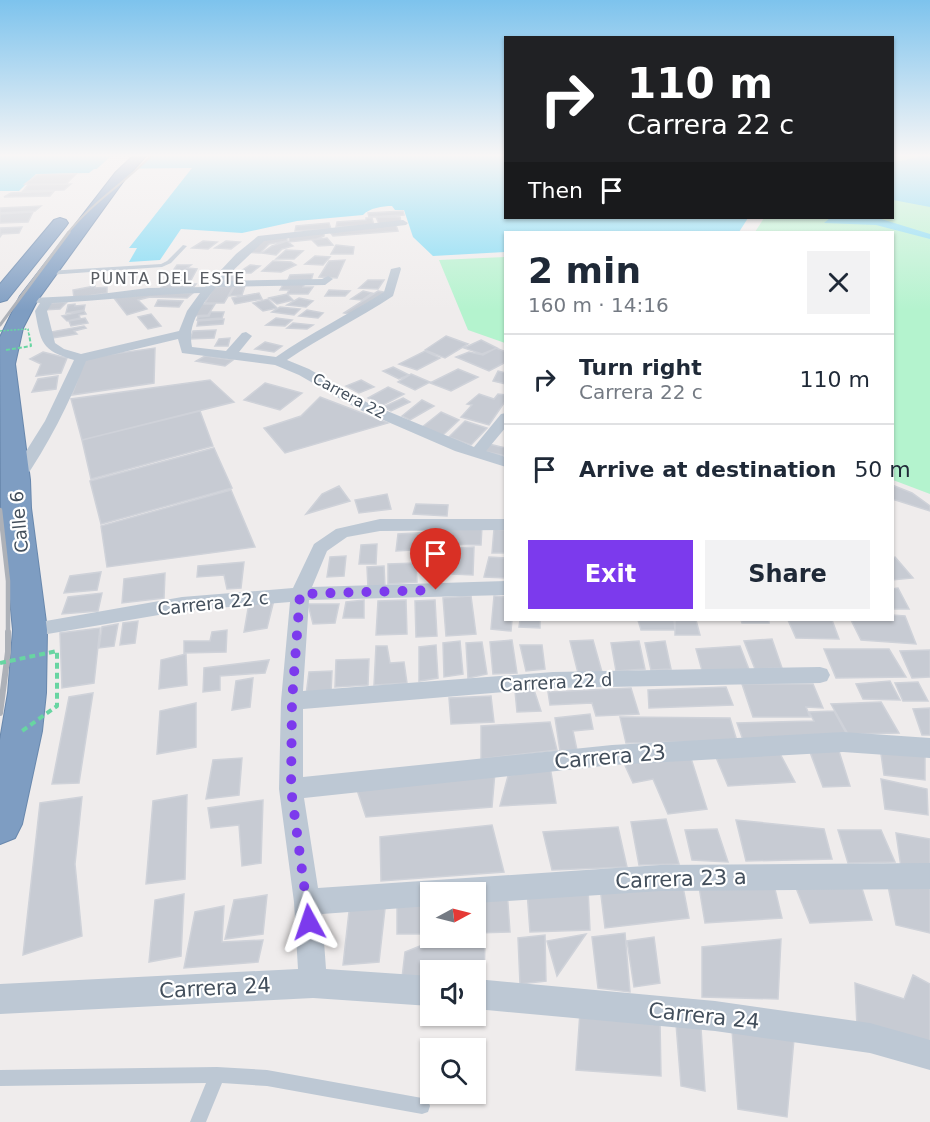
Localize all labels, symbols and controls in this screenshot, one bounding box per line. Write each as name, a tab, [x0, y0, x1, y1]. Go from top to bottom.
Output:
text: 110 m	[627, 59, 773, 108]
icon: right	[528, 60, 606, 138]
text: Carrera 22 c	[627, 109, 794, 140]
icon: arrive	[595, 174, 628, 207]
text: Then	[528, 178, 583, 203]
text: 2 min	[528, 250, 641, 291]
button: close	[807, 251, 870, 314]
district label: PUNTA DEL ESTE	[90, 269, 246, 288]
text: 160 m · 14:16	[528, 293, 669, 317]
text: Turn right	[579, 355, 702, 380]
icon: right	[528, 363, 561, 396]
text: 110 m	[800, 367, 870, 392]
street label: Carrera 22	[310, 369, 388, 423]
text: Carrera 22 c	[579, 380, 703, 404]
icon: arrive	[528, 453, 561, 486]
text: Arrive at destination	[579, 457, 836, 482]
text: 50 m	[854, 457, 911, 482]
street label: Calle 6	[6, 490, 32, 554]
pin	[410, 528, 461, 590]
icon: arrive	[419, 537, 452, 570]
button: Exit	[528, 540, 693, 609]
button: Share	[705, 540, 870, 609]
street label: Carrera 22 c	[156, 587, 270, 619]
street label: Carrera 22 d	[499, 669, 613, 695]
street label: Carrera 23	[553, 740, 667, 774]
street label: Carrera 23 a	[615, 865, 747, 893]
north arrow	[420, 882, 486, 948]
map controls	[420, 882, 486, 1104]
position arrow	[277, 890, 341, 954]
button: sound	[420, 960, 486, 1026]
street label: Carrera 24	[159, 973, 271, 1003]
street label: Carrera 24	[647, 998, 761, 1034]
button: search	[420, 1038, 486, 1104]

